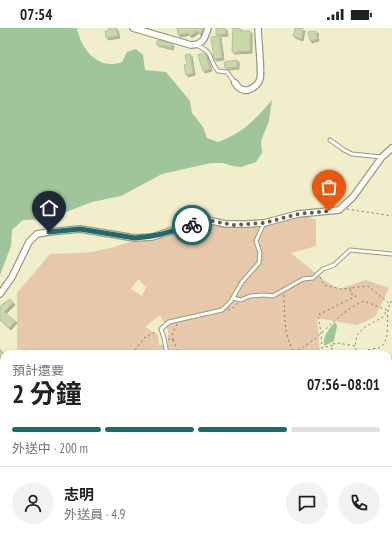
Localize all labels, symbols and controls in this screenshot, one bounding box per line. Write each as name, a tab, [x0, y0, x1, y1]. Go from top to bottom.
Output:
text: 07:54	[20, 5, 52, 24]
pin	[312, 170, 346, 211]
icon: bag	[318, 176, 340, 198]
pin	[32, 191, 66, 232]
icon: home	[38, 197, 60, 219]
courier	[172, 205, 212, 245]
icon: bike	[181, 214, 203, 236]
text: 預計還要	[12, 362, 64, 379]
text: 07:56–08:01	[307, 375, 380, 394]
text: 2 分鐘	[12, 377, 82, 410]
text: 外送中 · 200 m	[12, 440, 88, 457]
button: person	[12, 482, 54, 524]
button: chat	[286, 482, 328, 524]
button: phone	[338, 482, 380, 524]
text: 志明	[64, 485, 94, 504]
text: 外送員 · 4.9	[64, 506, 125, 523]

